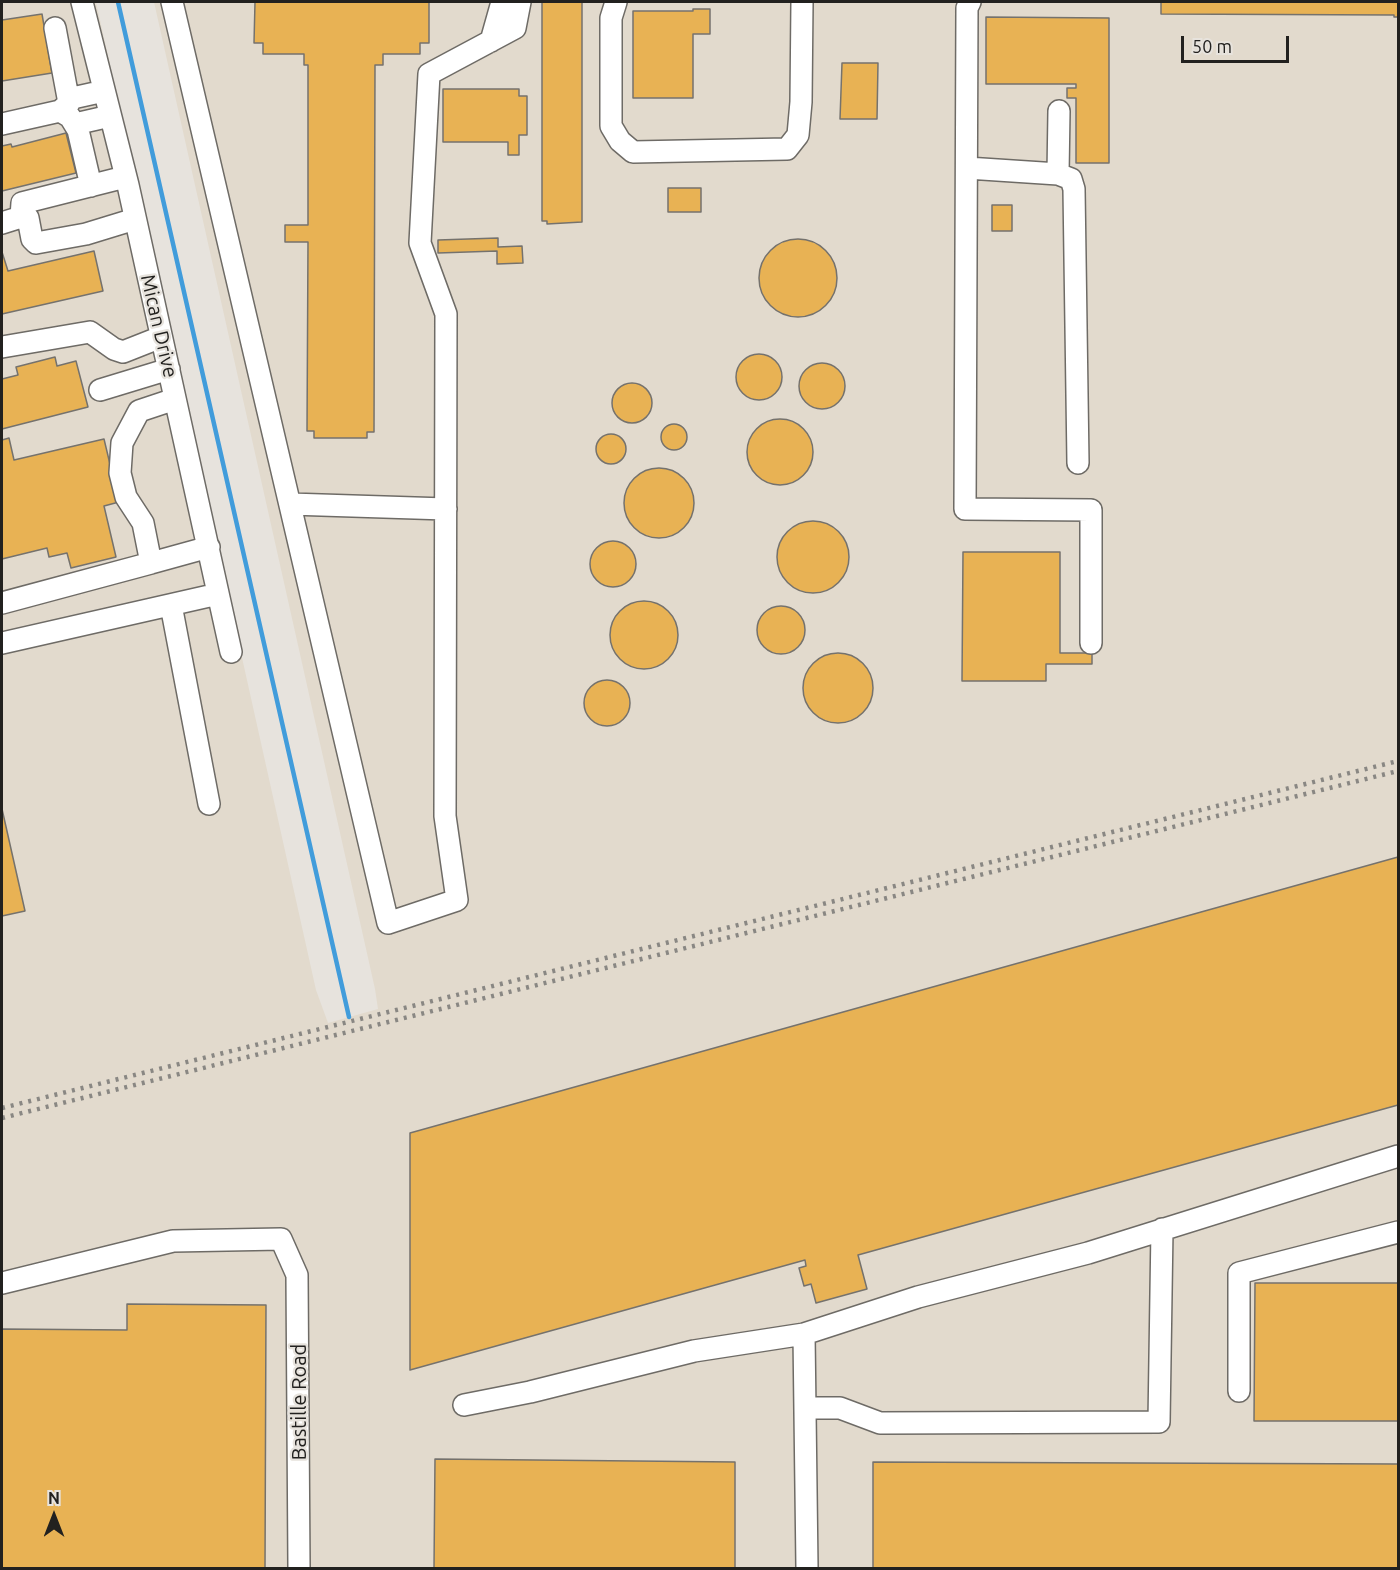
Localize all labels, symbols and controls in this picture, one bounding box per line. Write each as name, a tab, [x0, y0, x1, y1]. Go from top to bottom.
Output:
scale bar	[1184, 24, 1292, 62]
text: 50 m	[1192, 36, 1232, 56]
street label: Mican Drive	[135, 272, 183, 380]
street label: Bastille Road	[287, 1344, 311, 1460]
north arrow	[24, 1486, 84, 1546]
text: N	[48, 1489, 60, 1507]

